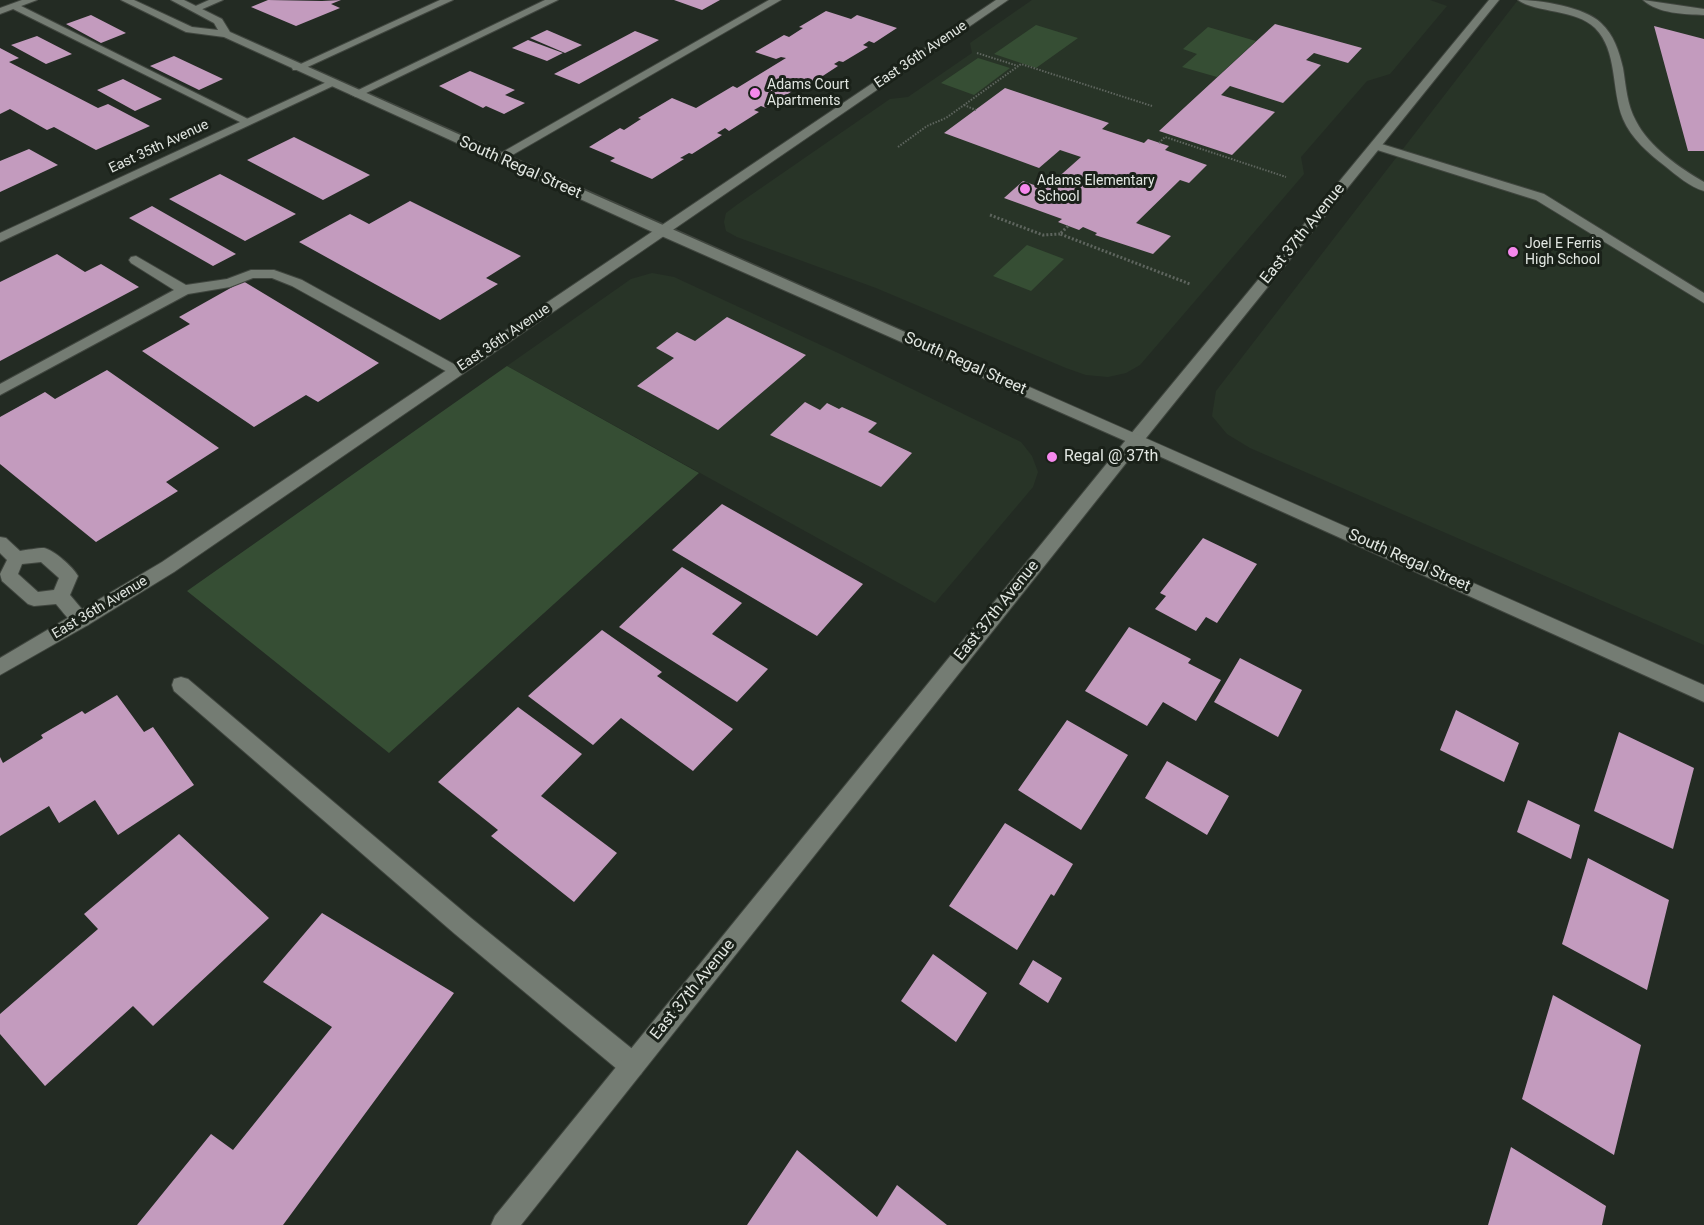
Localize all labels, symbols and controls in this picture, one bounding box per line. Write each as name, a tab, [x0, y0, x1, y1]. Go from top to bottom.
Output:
street label: East 36th Avenue	[871, 18, 971, 92]
place label: Adams Court Apartments	[767, 77, 849, 110]
marker: Adams Court Apartments	[748, 86, 762, 100]
street label: East 35th Avenue	[106, 117, 212, 177]
street label: South Regal Street	[456, 132, 584, 204]
place label: Adams Elementary School	[1037, 173, 1155, 206]
street label: East 37th Avenue	[1257, 180, 1349, 288]
marker: Adams Elementary School	[1018, 182, 1032, 196]
place label: Joel E Ferris High School	[1525, 236, 1602, 268]
marker: Joel E Ferris High School	[1506, 245, 1520, 259]
street label: East 36th Avenue	[454, 301, 554, 375]
street label: South Regal Street	[901, 328, 1029, 400]
place label: Regal @ 37th	[1064, 447, 1158, 467]
marker: Regal @ 37th	[1045, 450, 1059, 464]
street label: South Regal Street	[1345, 525, 1473, 597]
street label: East 37th Avenue	[951, 557, 1043, 665]
street label: East 36th Avenue	[49, 573, 151, 643]
street label: East 37th Avenue	[647, 936, 739, 1044]

